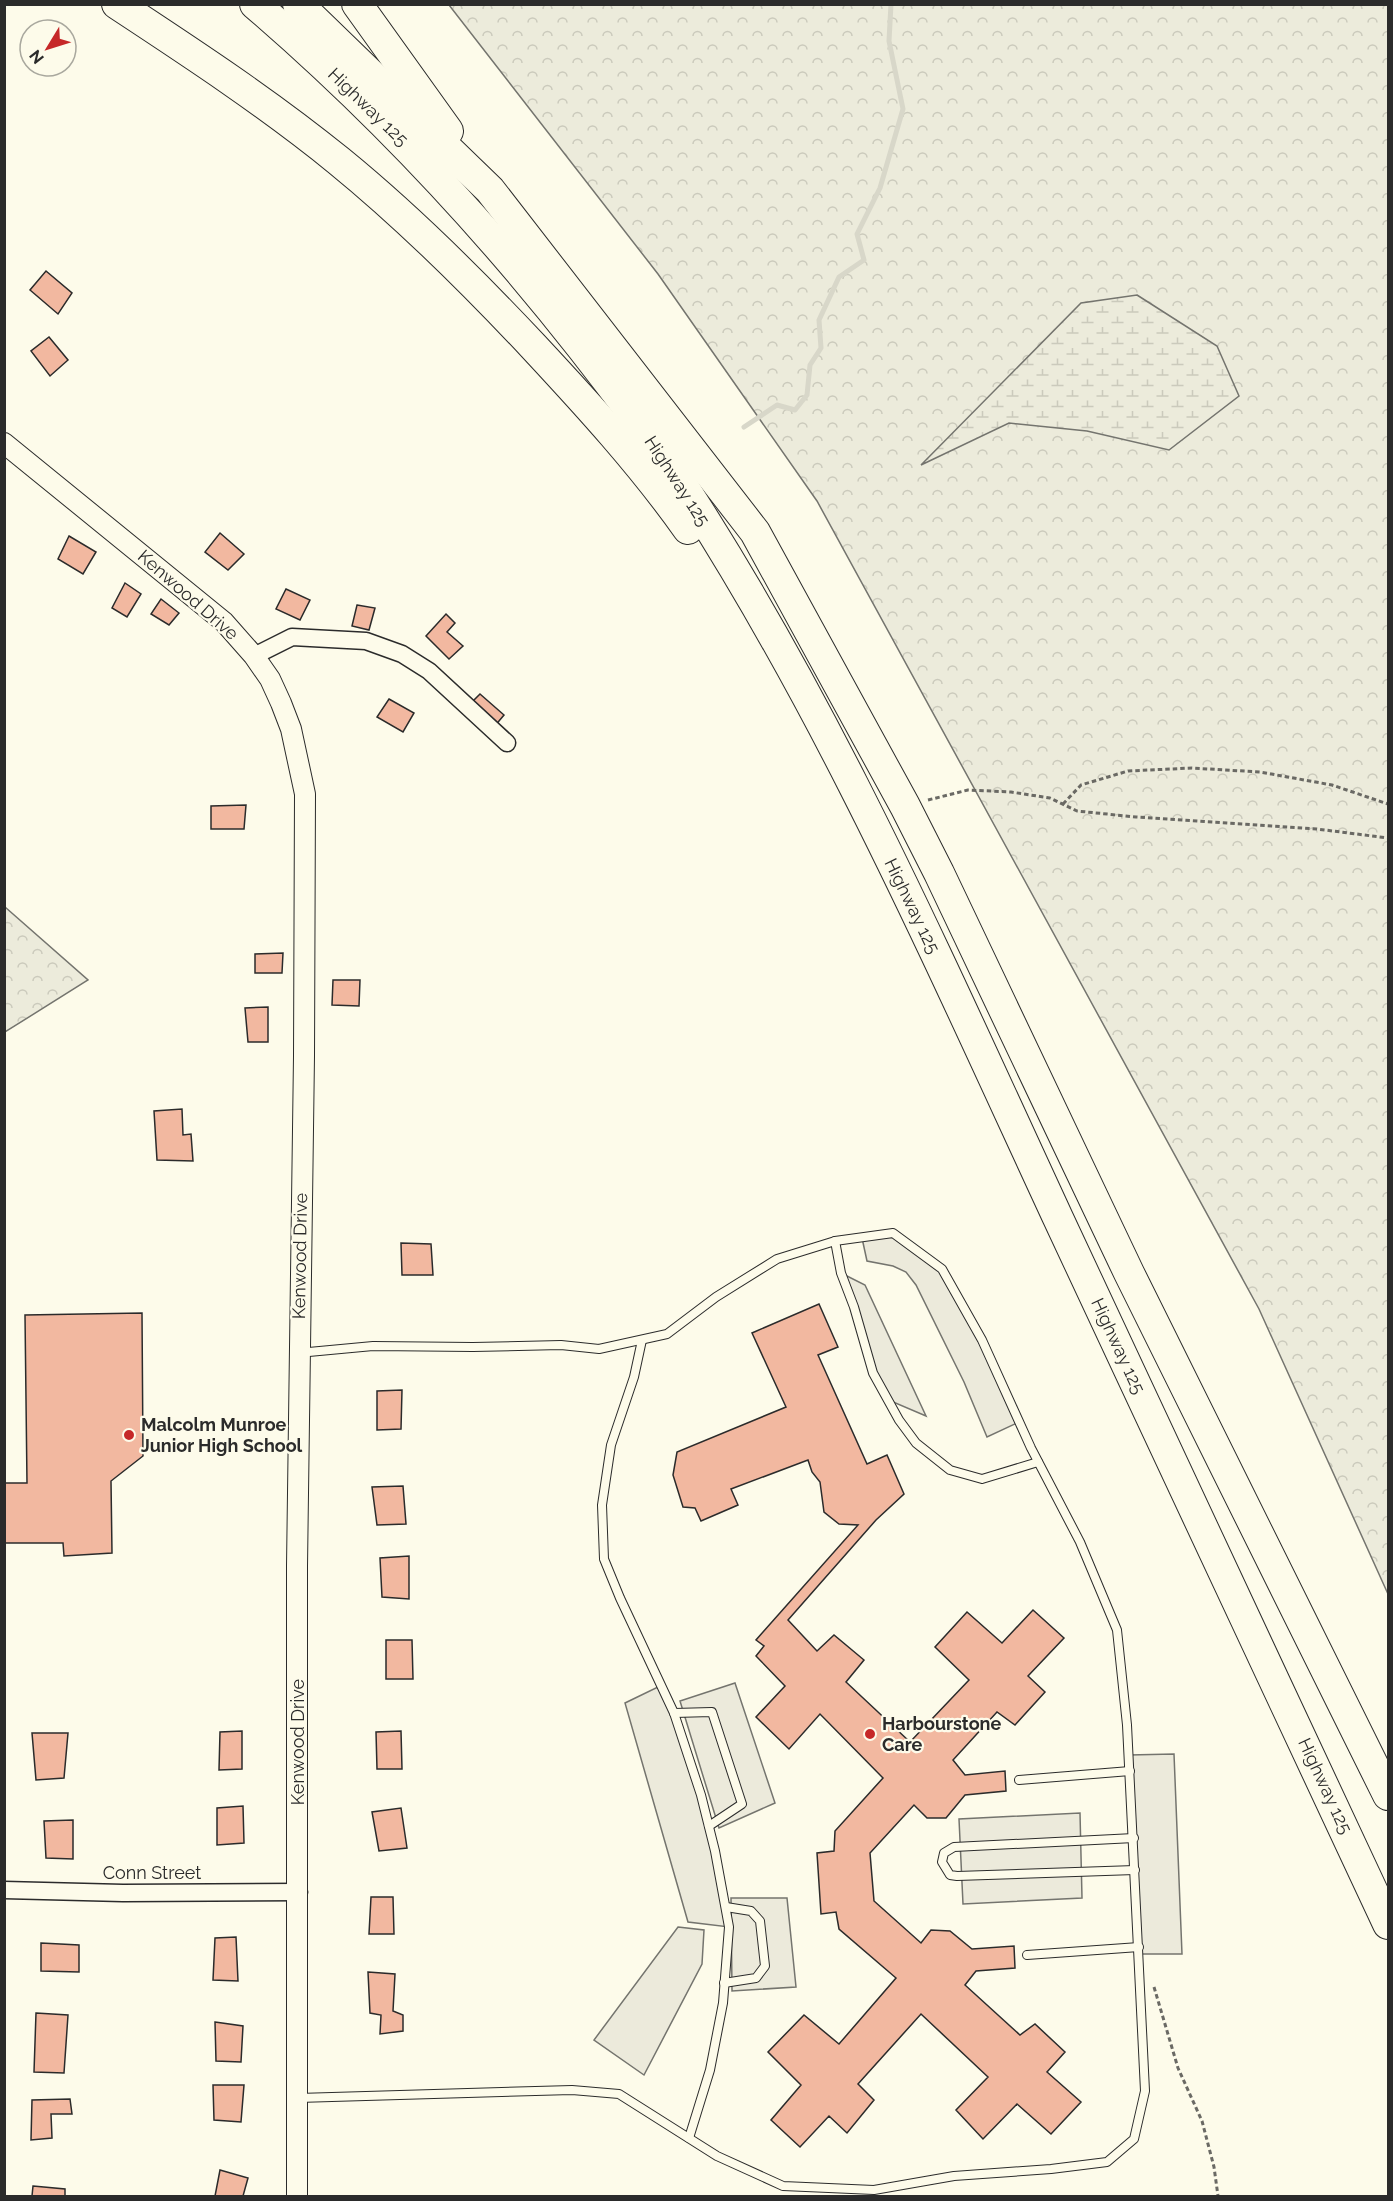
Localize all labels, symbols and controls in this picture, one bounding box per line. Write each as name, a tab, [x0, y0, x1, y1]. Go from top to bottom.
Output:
north arrow	[18, 18, 78, 78]
text: N	[25, 46, 48, 68]
street label: Highway 125	[324, 63, 413, 150]
street label: Highway 125	[640, 432, 714, 530]
street label: Kenwood Drive	[134, 545, 243, 644]
street label: Highway 125	[880, 855, 945, 957]
street label: Kenwood Drive	[288, 1192, 311, 1319]
street label: Highway 125	[1087, 1295, 1150, 1397]
place label: Malcolm Munroe Junior High School	[141, 1414, 303, 1456]
marker: Malcolm Munroe Junior High School	[122, 1428, 136, 1442]
street label: Kenwood Drive	[287, 1678, 308, 1805]
place label: Harbourstone Care	[882, 1713, 1001, 1755]
marker: Harbourstone Care	[863, 1727, 877, 1741]
street label: Highway 125	[1294, 1735, 1357, 1837]
street label: Conn Street	[103, 1862, 201, 1883]

